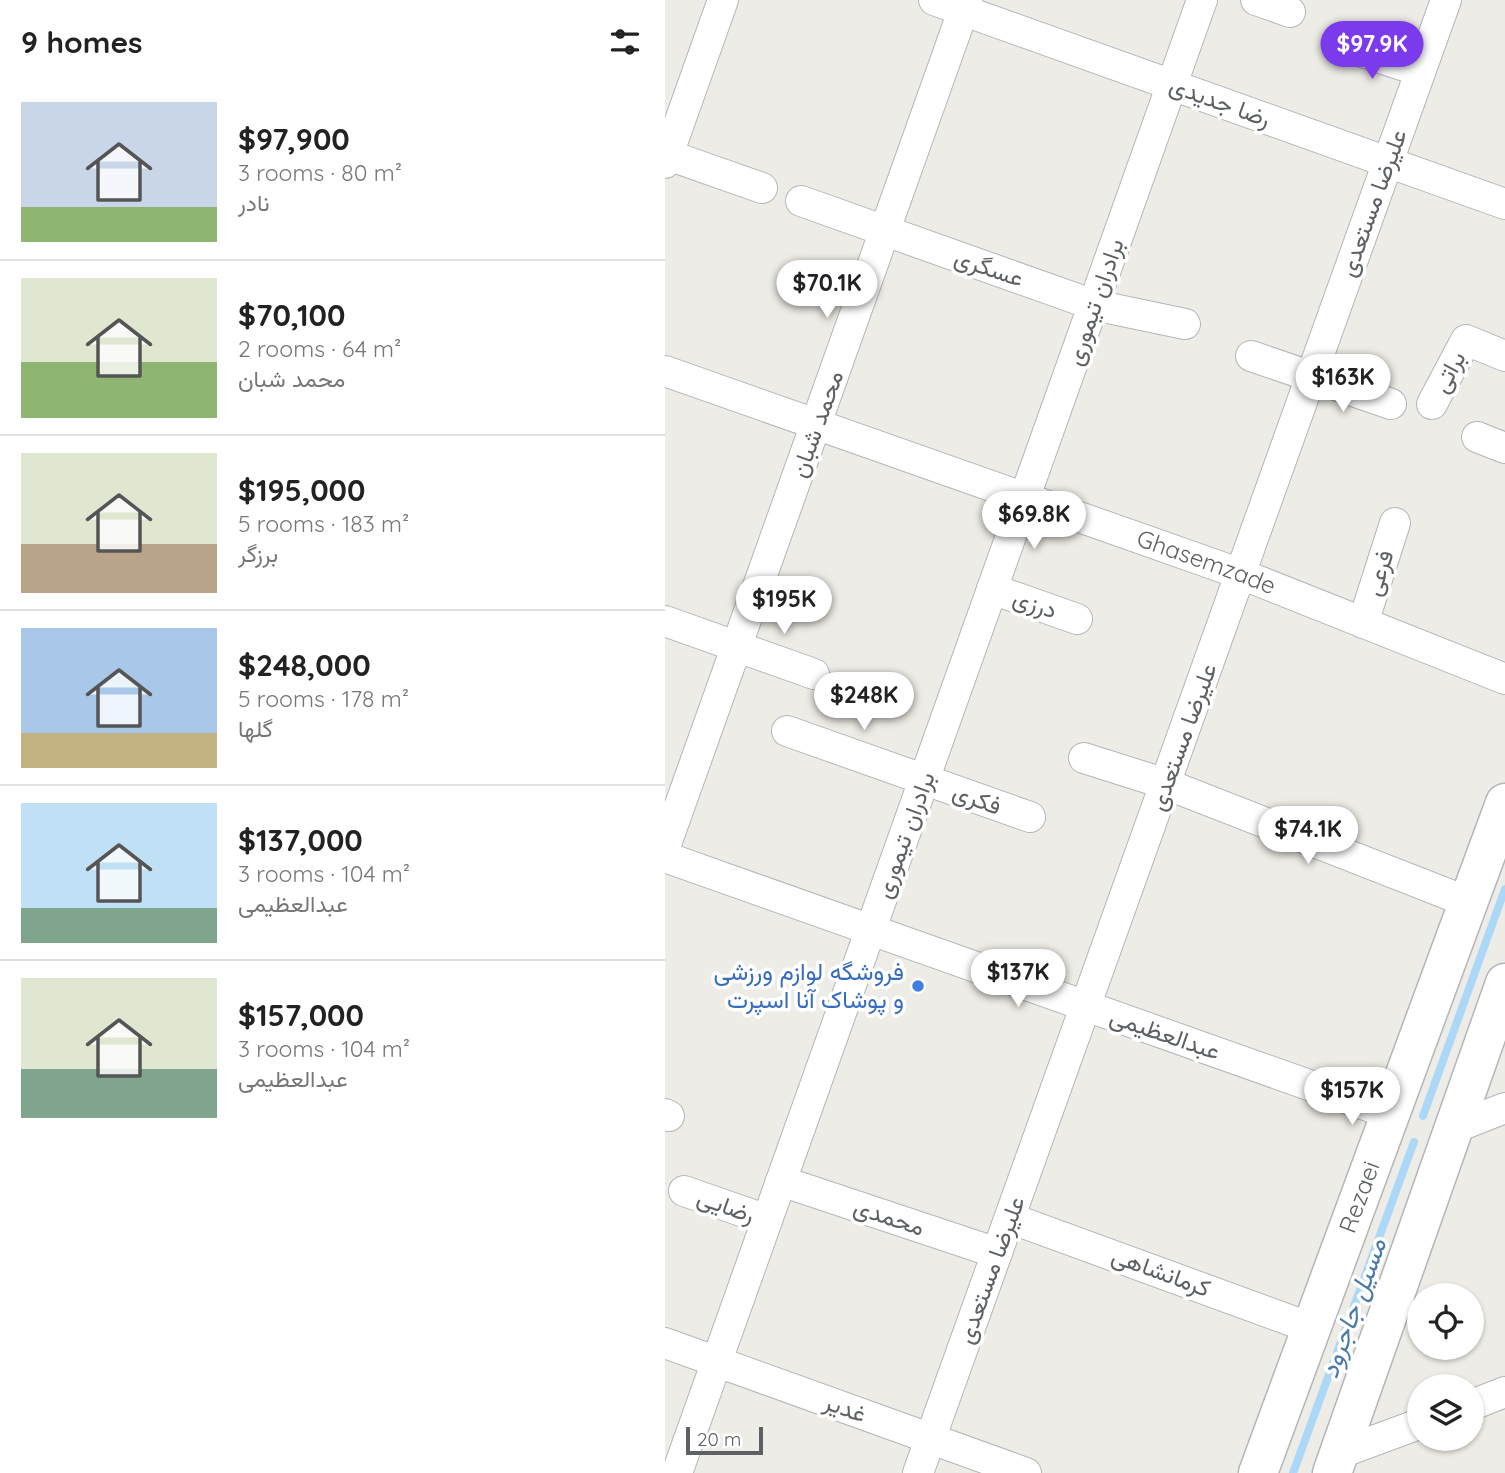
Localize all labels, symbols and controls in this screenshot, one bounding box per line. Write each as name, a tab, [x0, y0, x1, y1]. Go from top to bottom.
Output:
pin: $97.9K	[1315, 22, 1429, 81]
text: 9 homes	[21, 23, 143, 61]
icon: filters	[606, 23, 644, 61]
text: $97.9K	[1337, 29, 1407, 58]
street label: رضا جدیدی	[1165, 69, 1275, 134]
text: $97,900	[238, 120, 350, 158]
street label: علیرضا مستعدی	[1331, 125, 1414, 281]
icon: home	[77, 130, 161, 214]
text: 3 rooms · 80 m²	[238, 158, 402, 187]
text: نادر	[238, 188, 269, 217]
street label: برادران تیموری	[1058, 234, 1131, 369]
street label: عسگری	[950, 241, 1028, 294]
pin: $70.1K	[770, 260, 884, 320]
text: $70.1K	[792, 268, 862, 297]
text: $70,100	[238, 296, 345, 334]
icon: home	[77, 306, 161, 390]
text: 2 rooms · 64 m²	[238, 334, 401, 363]
street label: براتی	[1425, 345, 1472, 398]
pin: $163K	[1294, 354, 1392, 414]
text: $163K	[1312, 362, 1374, 391]
text: محمد شبان	[238, 364, 345, 393]
street label: محمد شبان	[783, 366, 849, 481]
text: $195,000	[238, 471, 365, 509]
icon: home	[77, 481, 161, 565]
pin: $69.8K	[977, 491, 1091, 551]
text: $69.8K	[998, 499, 1070, 528]
text: 5 rooms · 183 m²	[238, 509, 409, 538]
street label: Ghasemzade	[1133, 522, 1281, 600]
text: برزگر	[238, 539, 278, 568]
street label: فرعی	[1357, 546, 1400, 600]
pin: $195K	[735, 576, 833, 636]
street label: درزی	[1009, 582, 1061, 625]
text: $195K	[752, 584, 816, 613]
text: $248,000	[238, 646, 371, 684]
icon: home	[77, 656, 161, 740]
street label: علیرضا مستعدی	[1141, 659, 1224, 815]
pin: $248K	[815, 672, 913, 732]
text: $248K	[830, 680, 898, 709]
text: 5 rooms · 178 m²	[238, 684, 409, 713]
text: گلها	[238, 714, 273, 743]
street label: برادران تیموری	[867, 767, 942, 902]
street label: فکری	[949, 776, 1006, 822]
pin: $74.1K	[1251, 806, 1365, 866]
text: $74.1K	[1274, 814, 1342, 843]
text: $137,000	[238, 821, 363, 859]
icon: home	[77, 831, 161, 915]
text: 3 rooms · 104 m²	[238, 859, 410, 888]
text: عبدالعظیمی	[238, 889, 348, 918]
pin: $137K	[969, 950, 1067, 1009]
place label: فروشگه لوازم ورزشی و پوشاک آنا اسپرت	[714, 956, 904, 1016]
text: $137K	[987, 957, 1049, 986]
marker: فروشگه لوازم ورزشی و پوشاک آنا اسپرت	[910, 978, 926, 994]
text: $157,000	[238, 996, 364, 1034]
street label: عبدالعظیمی	[1106, 1000, 1224, 1066]
icon: home	[77, 1006, 161, 1090]
text: 3 rooms · 104 m²	[238, 1034, 410, 1063]
text: عبدالعظیمی	[238, 1064, 348, 1093]
pin: $157K	[1303, 1068, 1401, 1127]
text: $157K	[1320, 1075, 1384, 1104]
street label: Rezaei	[1332, 1157, 1386, 1237]
street label: رضایی	[693, 1181, 759, 1230]
street label: محمدی	[850, 1191, 928, 1242]
street label: علیرضا مستعدی	[949, 1192, 1032, 1348]
water label: مسیل جاجرود	[1312, 1233, 1393, 1382]
street label: کرمانشاهی	[1108, 1239, 1215, 1304]
map controls	[1407, 1283, 1484, 1451]
button: locate	[1407, 1283, 1484, 1360]
button: layers	[1407, 1374, 1484, 1451]
street label: غدیر	[819, 1385, 871, 1429]
scale bar	[686, 1424, 763, 1456]
text: 20 m	[697, 1427, 741, 1451]

